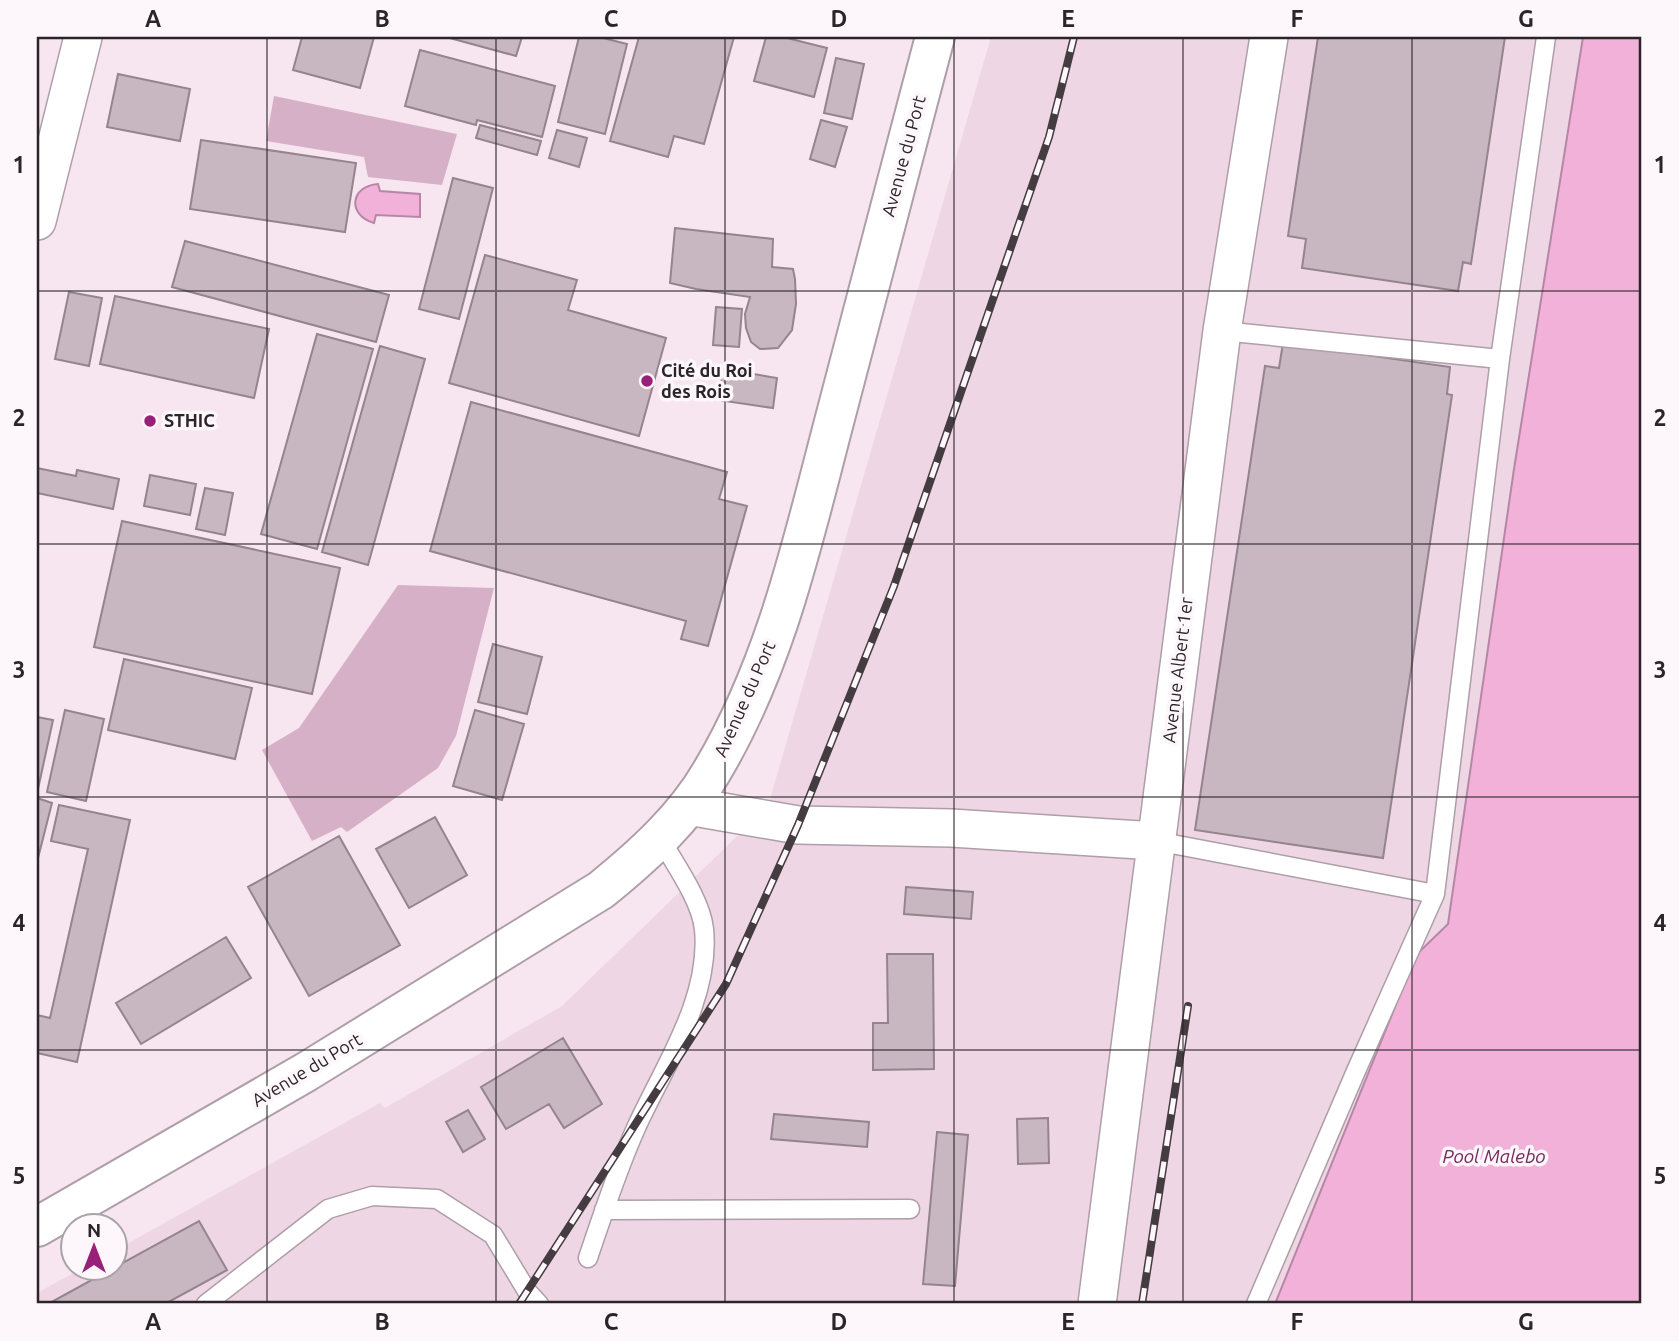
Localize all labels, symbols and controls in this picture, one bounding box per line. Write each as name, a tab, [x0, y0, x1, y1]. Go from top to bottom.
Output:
text: A	[145, 6, 161, 31]
text: B	[374, 6, 390, 31]
text: C	[604, 6, 619, 31]
text: D	[831, 6, 847, 31]
text: E	[1061, 6, 1075, 31]
text: F	[1291, 6, 1304, 31]
text: G	[1518, 6, 1534, 31]
street label: Avenue du Port	[877, 93, 929, 219]
text: 1	[13, 152, 25, 177]
text: 1	[1654, 152, 1666, 177]
place label: Cité du Roi des Rois	[661, 360, 753, 401]
marker: Cité du Roi des Rois	[639, 373, 655, 389]
text: 2	[13, 405, 25, 430]
text: 2	[1654, 405, 1666, 430]
place label: STHIC	[164, 410, 215, 430]
marker: STHIC	[142, 413, 158, 429]
street label: Avenue Albert 1er	[1158, 596, 1196, 744]
street label: Avenue du Port	[710, 638, 779, 760]
text: 3	[13, 657, 25, 682]
text: 3	[1654, 657, 1666, 682]
text: 4	[13, 910, 26, 935]
text: 4	[1654, 910, 1667, 935]
street label: Avenue du Port	[248, 1028, 365, 1110]
water label: Pool Malebo	[1442, 1145, 1546, 1167]
text: 5	[13, 1163, 25, 1188]
text: 5	[1654, 1163, 1666, 1188]
north arrow	[60, 1212, 130, 1282]
text: N	[87, 1219, 101, 1241]
text: A	[145, 1309, 161, 1334]
text: B	[374, 1309, 390, 1334]
text: C	[604, 1309, 619, 1334]
text: D	[831, 1309, 847, 1334]
text: E	[1061, 1309, 1075, 1334]
text: F	[1291, 1309, 1304, 1334]
text: G	[1518, 1309, 1534, 1334]

